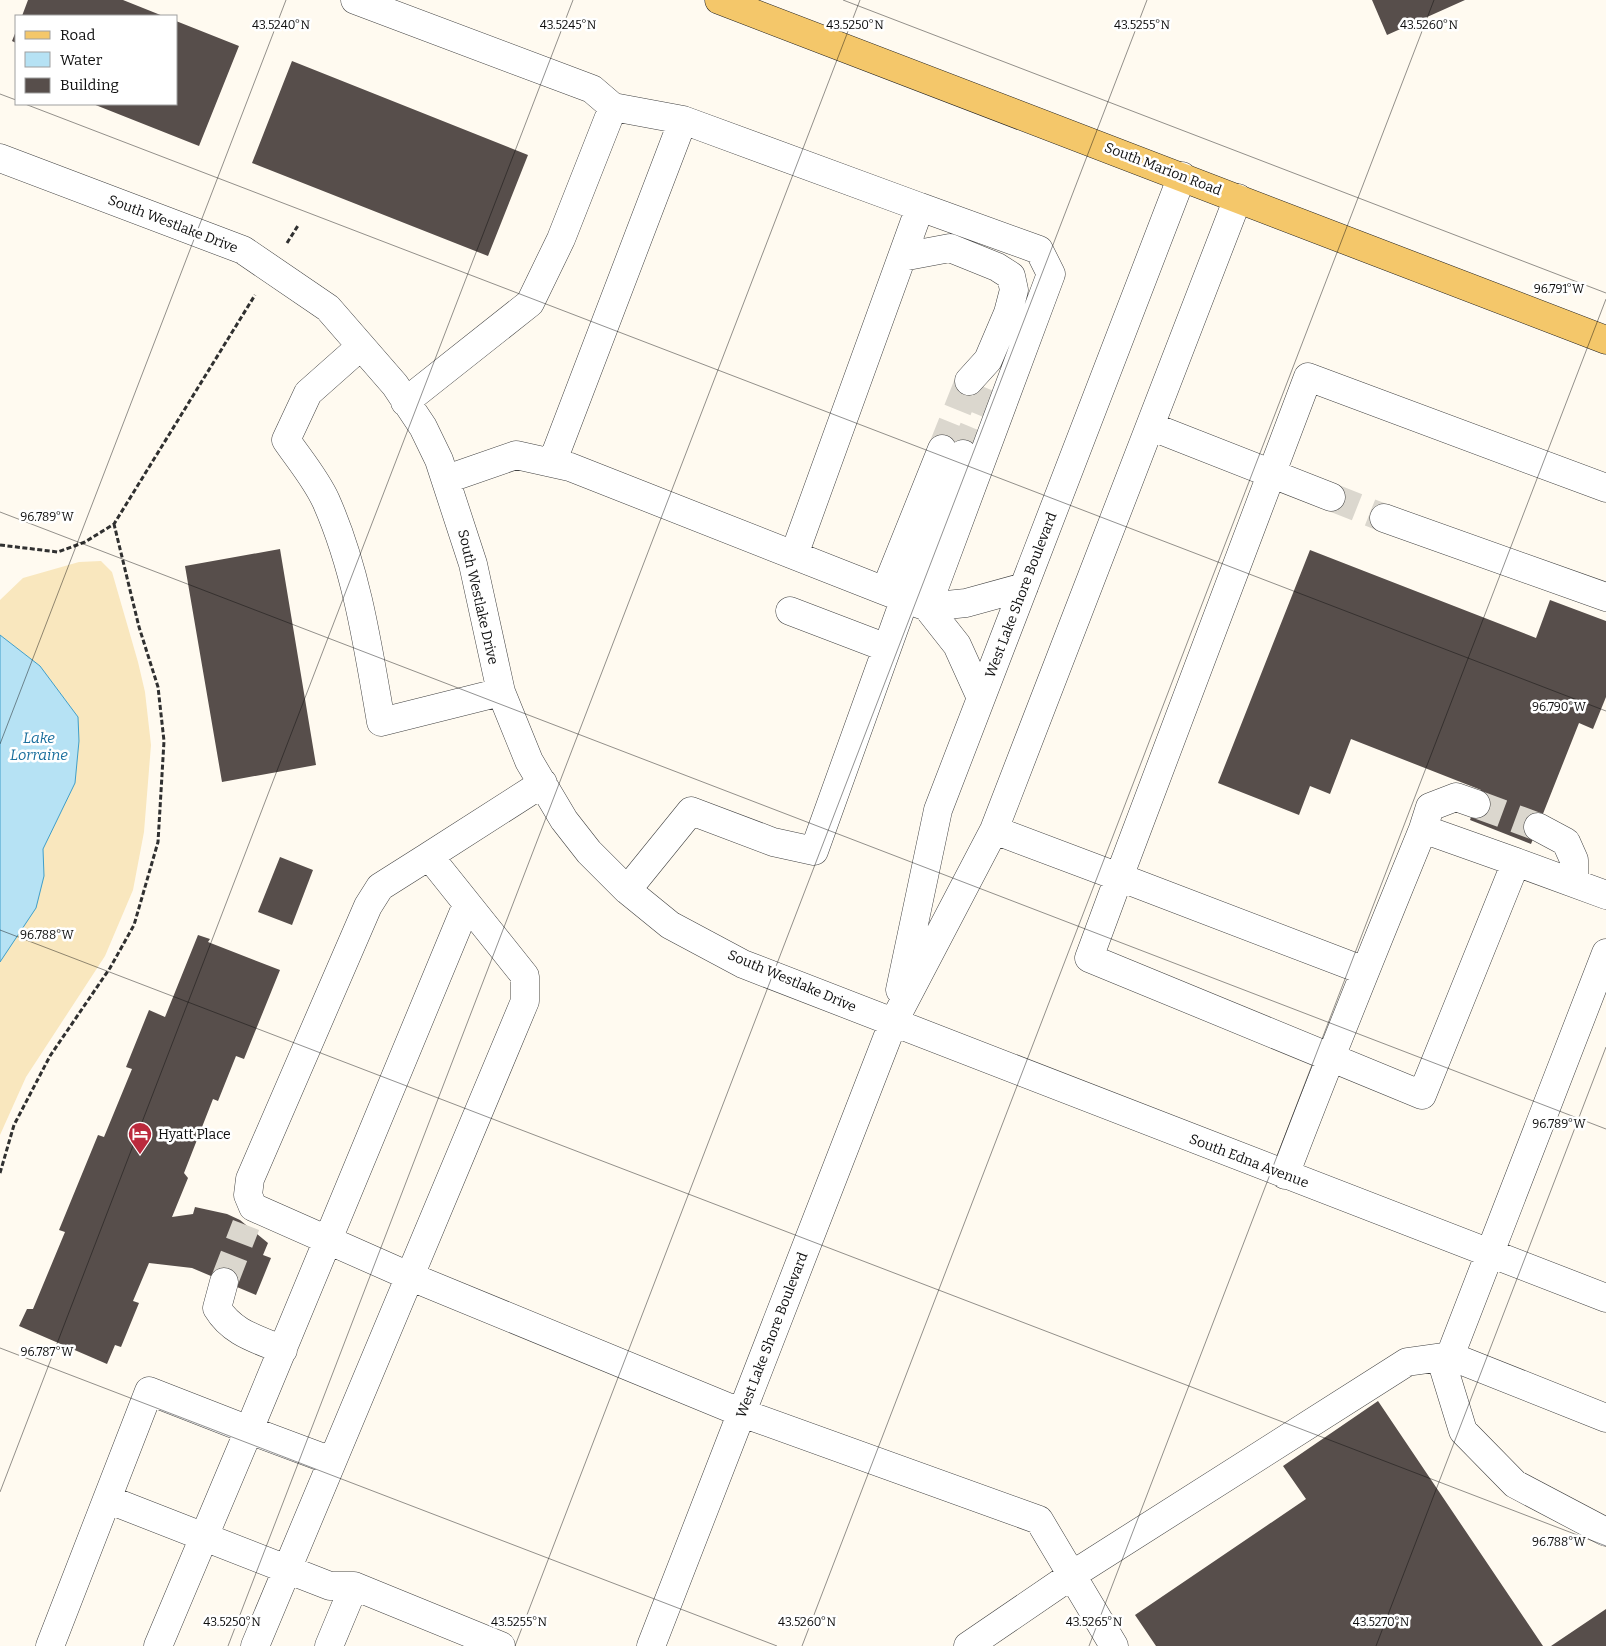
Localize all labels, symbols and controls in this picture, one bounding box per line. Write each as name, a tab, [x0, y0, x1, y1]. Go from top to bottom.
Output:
legend	[15, 15, 178, 105]
text: 43.5240°N	[252, 18, 310, 32]
text: 43.5245°N	[540, 18, 597, 32]
text: 43.5250°N	[826, 18, 884, 32]
text: 43.5255°N	[1114, 18, 1170, 32]
text: 43.5260°N	[1400, 18, 1458, 32]
text: Road	[60, 26, 95, 44]
text: Water	[60, 51, 103, 69]
text: Building	[60, 76, 119, 94]
street label: South Marion Road	[1102, 139, 1224, 199]
street label: South Westlake Drive	[106, 191, 240, 257]
text: 96.791°W	[1534, 282, 1585, 296]
text: 96.789°W	[20, 510, 74, 524]
street label: West Lake Shore Boulevard	[982, 510, 1060, 680]
street label: South Westlake Drive	[454, 528, 502, 666]
text: 96.790°W	[1532, 700, 1587, 714]
water label: Lake Lorraine	[10, 729, 68, 764]
text: 96.788°W	[20, 928, 75, 942]
street label: South Westlake Drive	[725, 946, 859, 1016]
text: 96.789°W	[1532, 1117, 1586, 1131]
hotel icon: Hyatt Place	[127, 1121, 153, 1155]
place label: Hyatt Place	[158, 1126, 231, 1143]
street label: South Edna Avenue	[1187, 1130, 1311, 1192]
street label: West Lake Shore Boulevard	[733, 1250, 811, 1420]
text: 96.787°W	[21, 1345, 74, 1359]
text: 96.788°W	[1532, 1535, 1587, 1549]
text: 43.5250°N	[203, 1615, 261, 1629]
text: 43.5255°N	[491, 1615, 547, 1629]
text: 43.5260°N	[778, 1615, 836, 1629]
text: 43.5265°N	[1066, 1615, 1123, 1629]
text: 43.5270°N	[1353, 1615, 1410, 1629]

